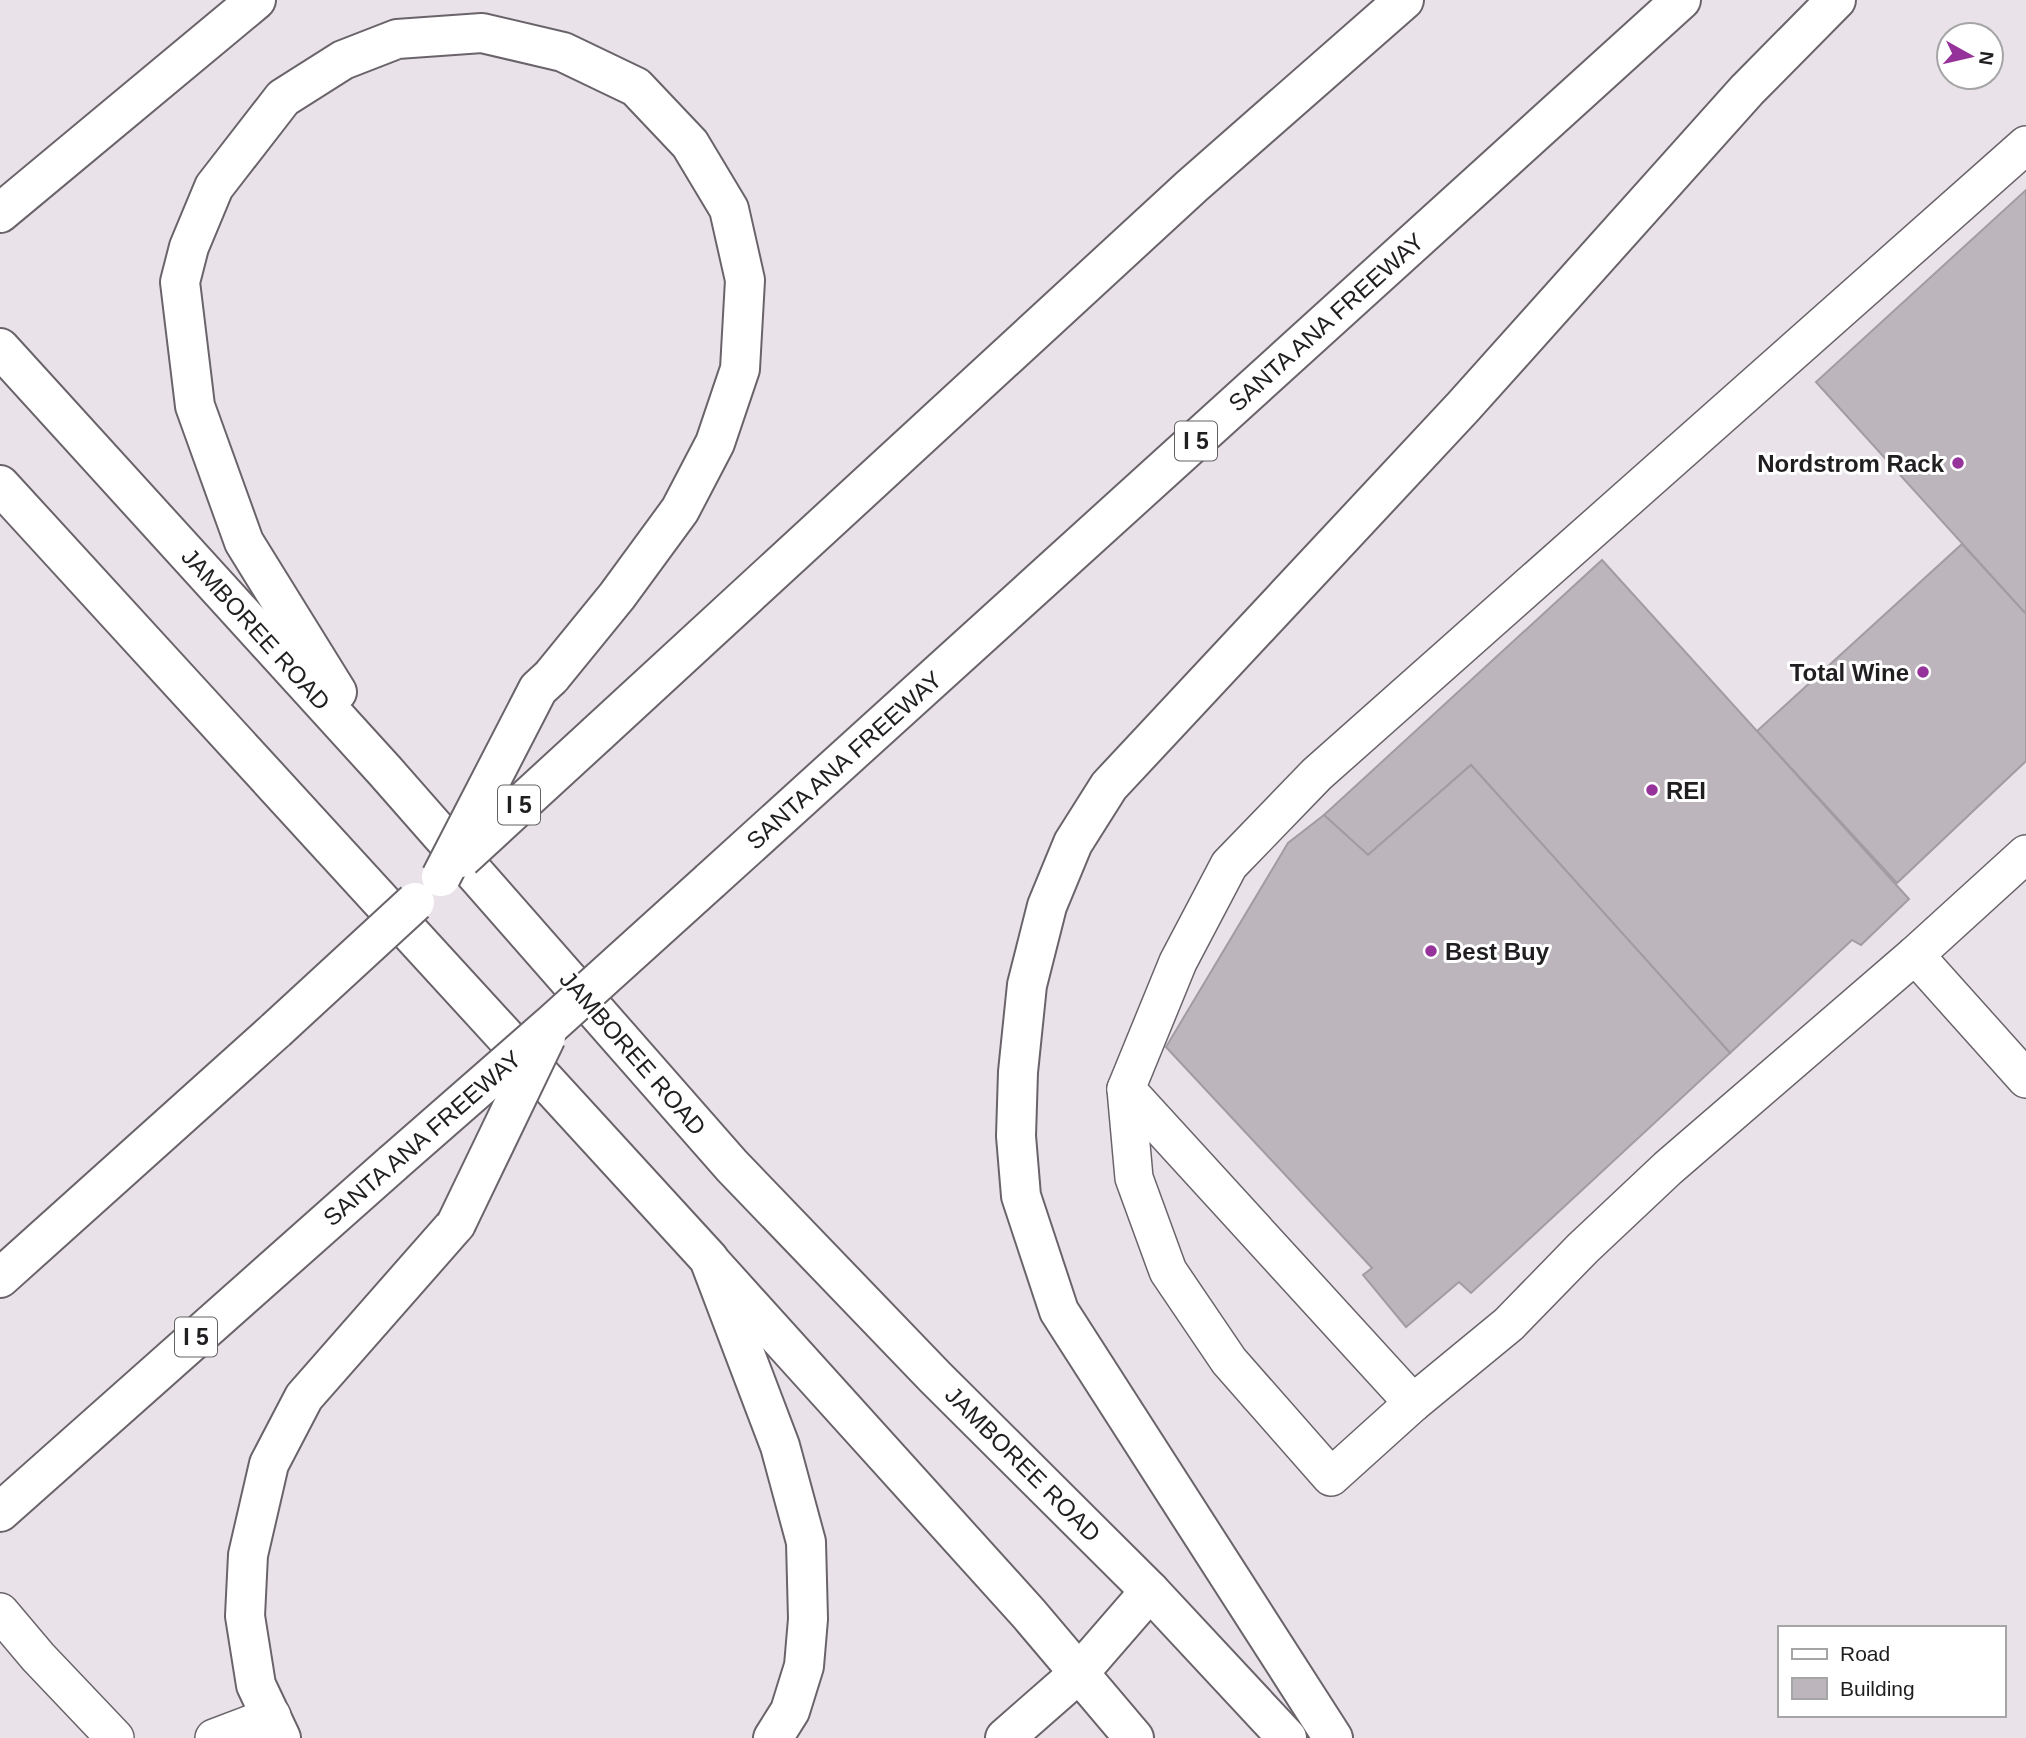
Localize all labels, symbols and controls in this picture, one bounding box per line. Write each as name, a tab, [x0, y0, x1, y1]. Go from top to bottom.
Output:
north arrow	[1935, 21, 2005, 91]
text: N	[1975, 50, 1998, 67]
street label: SANTA ANA FREEWAY	[1223, 227, 1429, 417]
road number: I 5	[1175, 422, 1217, 461]
place label: Nordstrom Rack	[1757, 450, 1945, 477]
marker: Nordstrom Rack	[1950, 455, 1966, 471]
street label: JAMBOREE ROAD	[176, 543, 336, 715]
place label: Total Wine	[1790, 659, 1909, 686]
marker: Total Wine	[1915, 664, 1931, 680]
street label: SANTA ANA FREEWAY	[741, 665, 947, 855]
place label: REI	[1666, 777, 1706, 804]
marker: REI	[1644, 782, 1660, 798]
road number: I 5	[498, 786, 540, 824]
place label: Best Buy	[1445, 938, 1550, 965]
marker: Best Buy	[1423, 943, 1439, 959]
street label: JAMBOREE ROAD	[555, 966, 711, 1140]
street label: SANTA ANA FREEWAY	[318, 1045, 526, 1231]
road number: I 5	[175, 1318, 217, 1356]
street label: JAMBOREE ROAD	[940, 1381, 1106, 1547]
legend	[1778, 1626, 2005, 1717]
text: Road	[1840, 1642, 1890, 1665]
text: Building	[1840, 1677, 1915, 1700]

